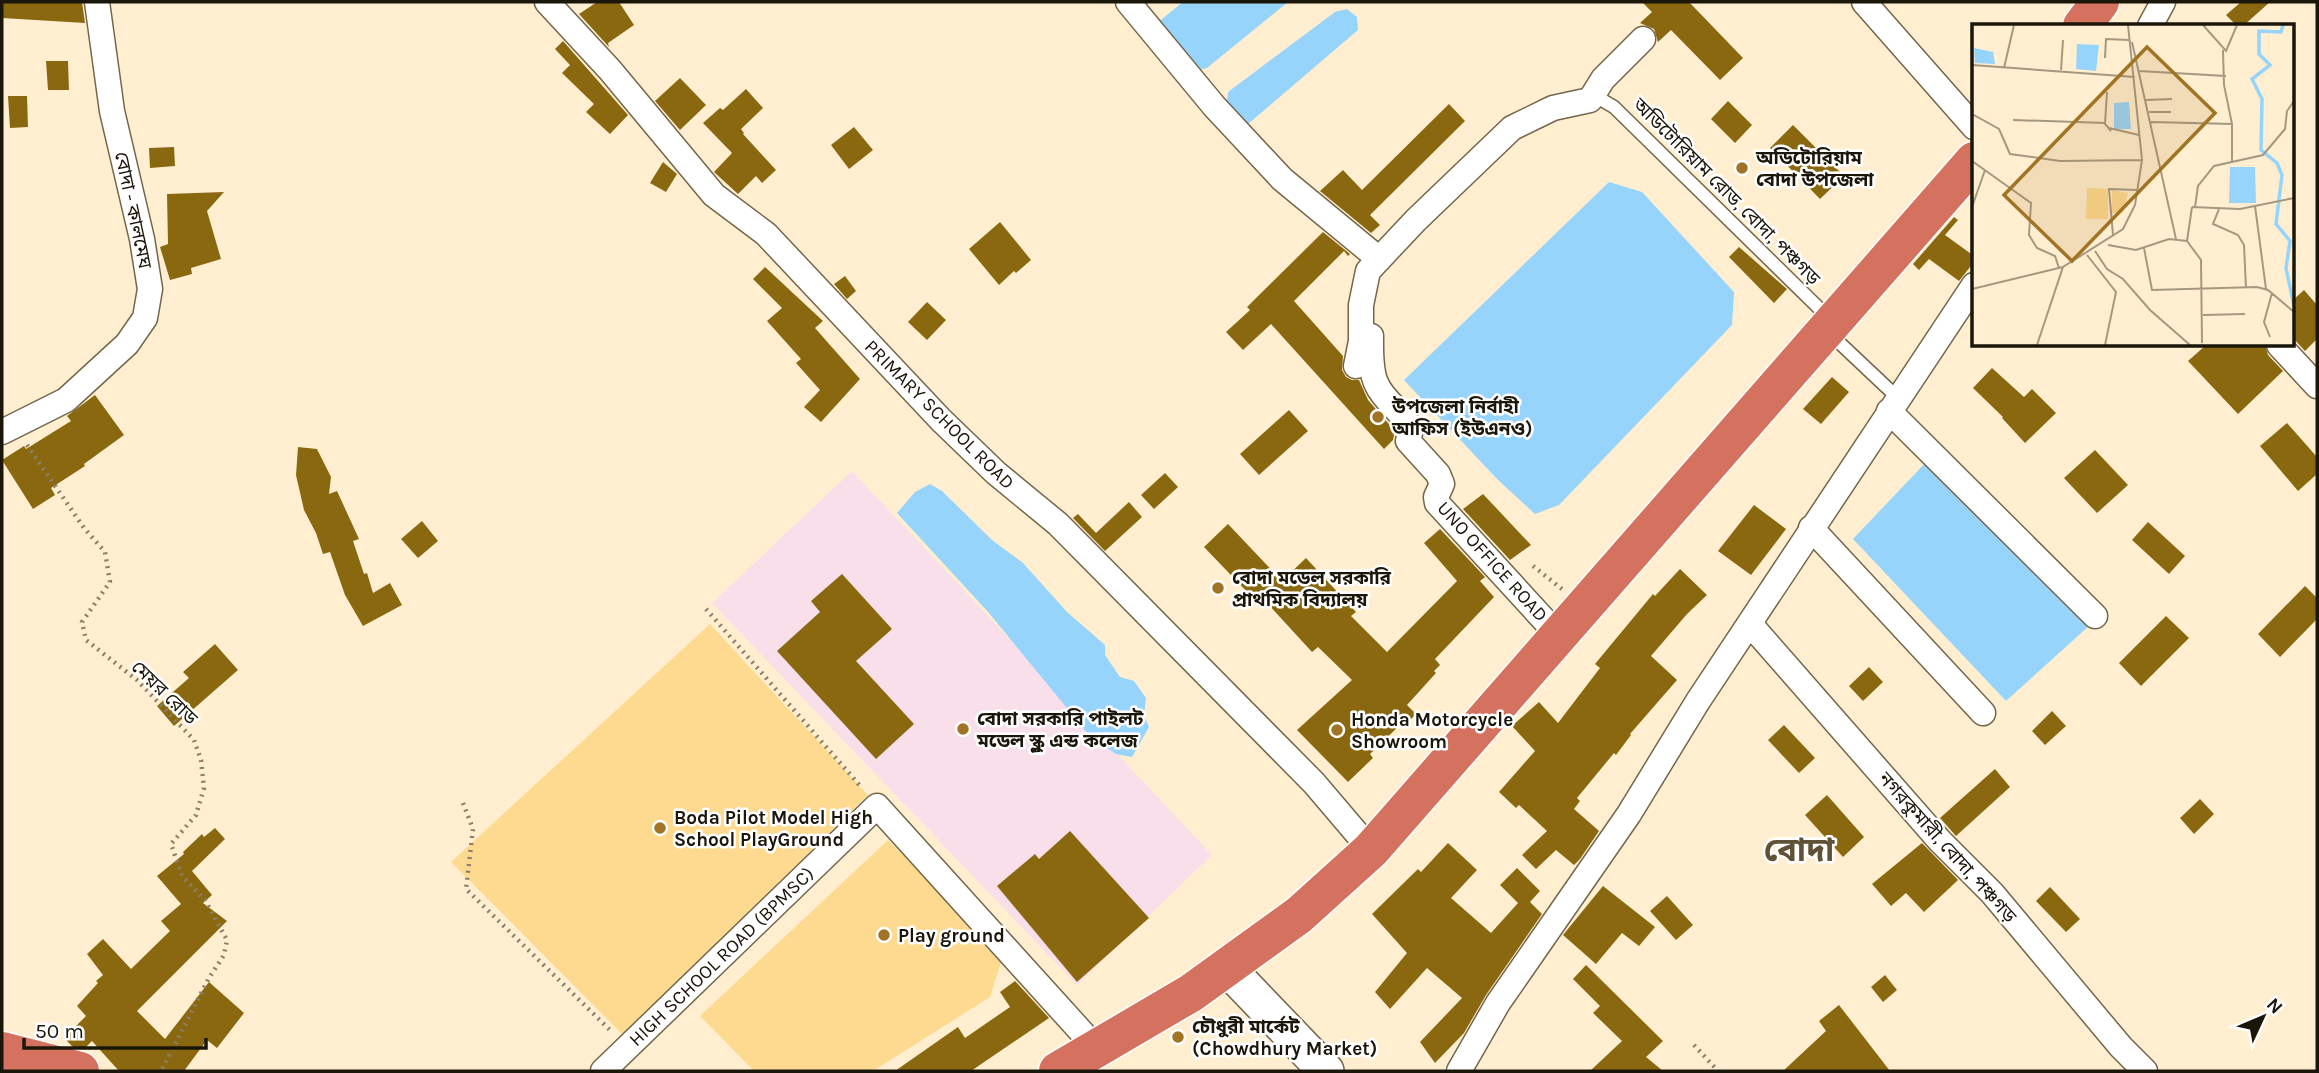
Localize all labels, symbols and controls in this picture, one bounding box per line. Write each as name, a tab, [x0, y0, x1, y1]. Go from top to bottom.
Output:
inset map	[1972, 24, 2294, 346]
street label: অডিটোরিয়াম রোড, বোদা, পঞ্চগড়	[1627, 92, 1825, 290]
place label: অডিটোরিয়াম বোদা উপজেলা	[1755, 147, 1874, 191]
street label: বোদা - কালমেঘ	[110, 150, 156, 271]
marker: অডিটোরিয়াম বোদা উপজেলা	[1734, 160, 1750, 176]
street label: PRIMARY SCHOOL ROAD	[860, 335, 1019, 494]
place label: উপজেলা নির্বাহী আফিস (ইউএনও)	[1391, 395, 1533, 440]
marker: উপজেলা নির্বাহী আফিস (ইউএনও)	[1370, 409, 1386, 425]
street label: UNO OFFICE ROAD	[1433, 497, 1552, 626]
place label: বোদা মডেল সরকারি প্রাথমিক বিদ্যালয়	[1232, 567, 1392, 611]
marker: বোদা মডেল সরকারি প্রাথমিক বিদ্যালয়	[1210, 580, 1226, 596]
street label: মেয়র রোড	[127, 656, 202, 730]
place label: বোদা সরকারি পাইলট মডেল স্কুল এন্ড কলেজ	[976, 708, 1144, 753]
place label: Honda Motorcycle Showroom	[1351, 709, 1513, 753]
marker: বোদা সরকারি পাইলট মডেল স্কুল এন্ড কলেজ	[955, 721, 971, 737]
marker: Honda Motorcycle Showroom	[1329, 722, 1345, 738]
street label: নগরকুমারী, বোদা, পঞ্চগড়	[1873, 767, 2022, 928]
place label: Boda Pilot Model High School PlayGround	[674, 807, 873, 851]
marker: Boda Pilot Model High School PlayGround	[652, 820, 668, 836]
district label: বোদা	[1764, 831, 1835, 869]
street label: HIGH SCHOOL ROAD (BPMSC)	[625, 863, 819, 1051]
place label: Play ground	[898, 925, 1005, 947]
marker: Play ground	[876, 927, 892, 943]
north arrow	[2228, 982, 2298, 1052]
text: N	[2262, 993, 2287, 1018]
scale bar	[24, 1006, 206, 1050]
place label: চৌধুরী মার্কেট (Chowdhury Market)	[1192, 1015, 1377, 1060]
text: 50 m	[35, 1019, 84, 1043]
marker: চৌধুরী মার্কেট (Chowdhury Market)	[1170, 1029, 1186, 1045]

